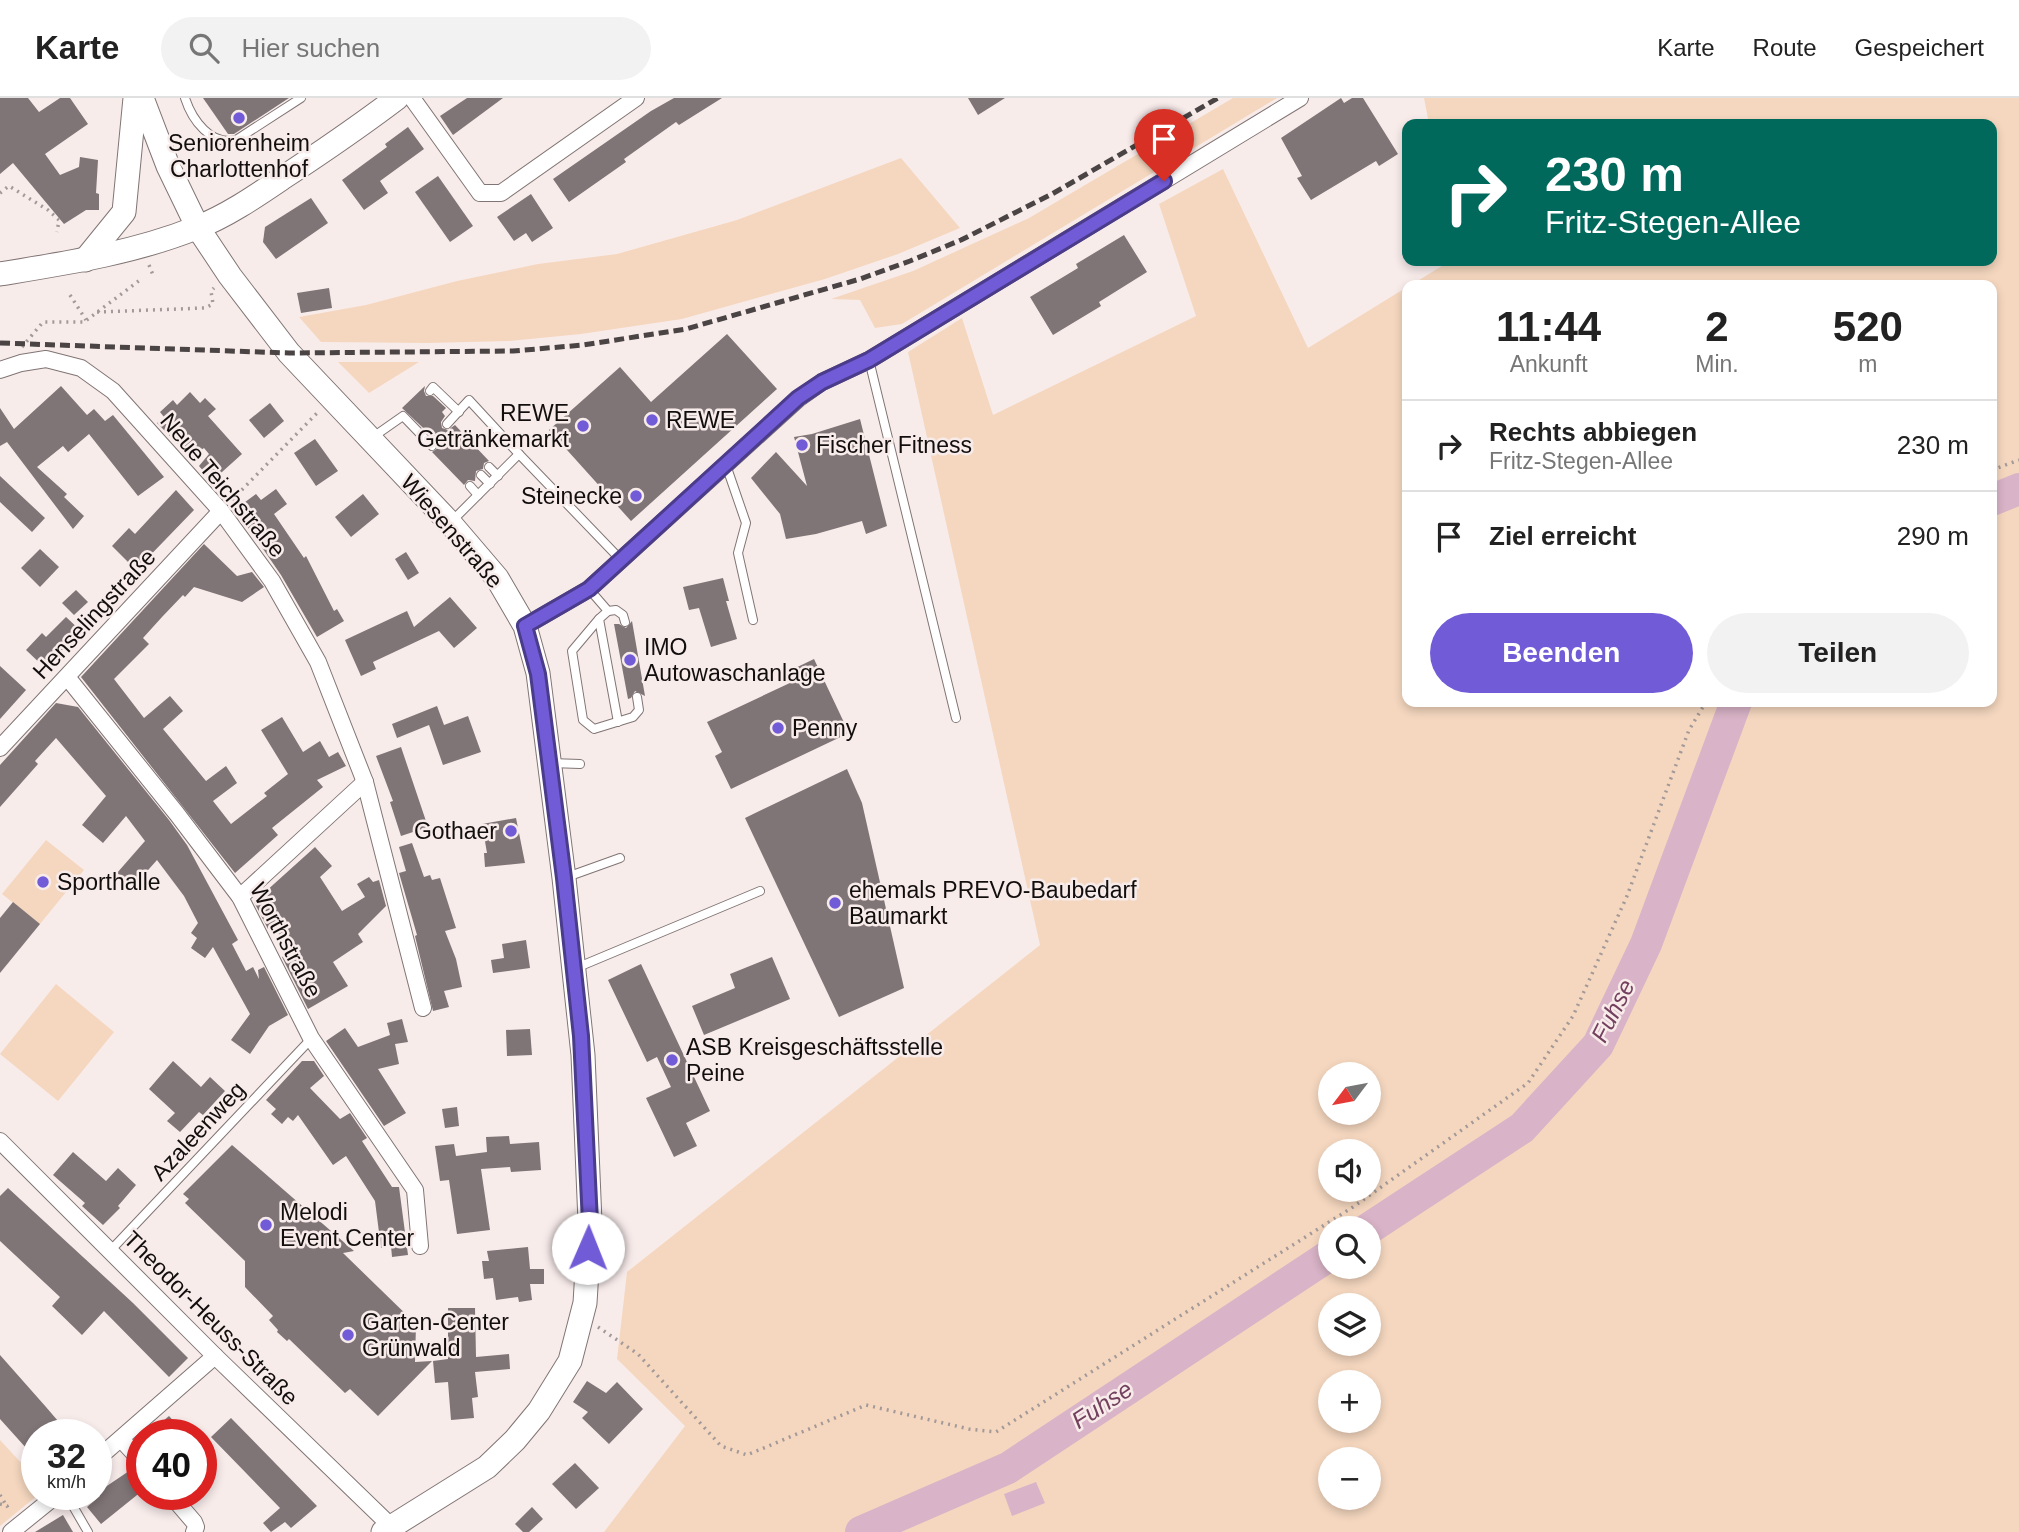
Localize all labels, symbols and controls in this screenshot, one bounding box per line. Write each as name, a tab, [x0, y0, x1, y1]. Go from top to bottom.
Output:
search box	[161, 17, 651, 80]
text: Karte	[35, 29, 119, 66]
icon: search	[185, 29, 223, 67]
text: Hier suchen	[241, 33, 380, 63]
text: Karte	[1657, 34, 1715, 61]
text: Route	[1753, 34, 1817, 61]
text: Gespeichert	[1855, 34, 1984, 61]
pin	[1134, 109, 1194, 181]
marker: Seniorenheim Charlottenhof	[231, 110, 247, 126]
icon: arrive	[1145, 120, 1183, 158]
place label: Seniorenheim Charlottenhof	[168, 130, 310, 182]
icon: right	[1430, 147, 1521, 238]
text: 230 m	[1545, 147, 1684, 201]
text: Fritz-Stegen-Allee	[1545, 204, 1801, 240]
text: 11:44	[1496, 303, 1601, 350]
text: 2	[1705, 303, 1729, 350]
text: 520	[1833, 303, 1903, 350]
text: Ankunft	[1510, 351, 1588, 377]
text: Min.	[1695, 351, 1739, 377]
text: m	[1858, 351, 1877, 377]
place label: REWE Getränkemarkt	[417, 400, 570, 452]
place label: REWE	[666, 407, 735, 433]
street label: Neue Teichstraße	[155, 408, 291, 562]
marker: REWE	[644, 412, 660, 428]
text: Rechts abbiegen	[1489, 417, 1697, 447]
marker: REWE Getränkemarkt	[575, 418, 591, 434]
icon: right	[1430, 427, 1468, 465]
text: 230 m	[1897, 430, 1969, 460]
place label: Fischer Fitness	[816, 432, 972, 458]
marker: Fischer Fitness	[794, 437, 810, 453]
text: Fritz-Stegen-Allee	[1489, 448, 1673, 474]
street label: Wiesenstraße	[396, 469, 508, 593]
place label: Steinecke	[521, 483, 622, 509]
marker: Steinecke	[628, 488, 644, 504]
icon: arrive	[1430, 518, 1468, 556]
text: Ziel erreicht	[1489, 521, 1636, 551]
text: 290 m	[1897, 521, 1969, 551]
street label: Henselingstraße	[27, 544, 161, 684]
button: Beenden	[1430, 613, 1693, 693]
button: Teilen	[1707, 613, 1969, 693]
place label: IMO Autowaschanlage	[644, 634, 826, 686]
marker: IMO Autowaschanlage	[622, 652, 638, 668]
place label: Penny	[792, 715, 858, 741]
marker: Penny	[770, 720, 786, 736]
place label: Gothaer	[414, 818, 497, 844]
marker: Gothaer	[503, 823, 519, 839]
place label: Sporthalle	[57, 869, 161, 895]
marker: Sporthalle	[35, 874, 51, 890]
place label: ehemals PREVO-Baubedarf Baumarkt	[849, 877, 1137, 929]
street label: Worthstraße	[245, 878, 327, 1002]
marker: ehemals PREVO-Baubedarf Baumarkt	[827, 895, 843, 911]
water label: Fuhse	[1585, 975, 1640, 1047]
place label: ASB Kreisgeschäftsstelle Peine	[686, 1034, 943, 1086]
marker: ASB Kreisgeschäftsstelle Peine	[664, 1052, 680, 1068]
north arrow	[1318, 1062, 1381, 1125]
map controls	[1318, 1062, 1381, 1510]
street label: Azaleenweg	[146, 1076, 250, 1186]
button: sound	[1318, 1139, 1381, 1202]
place label: Melodi Event Center	[280, 1199, 415, 1251]
position arrow	[551, 1211, 625, 1285]
button: search	[1318, 1216, 1381, 1279]
marker: Melodi Event Center	[258, 1217, 274, 1233]
street label: Theodor-Heuss-Straße	[119, 1226, 303, 1410]
button: layers	[1318, 1293, 1381, 1356]
place label: Garten-Center Grünwald	[362, 1309, 509, 1361]
marker: Garten-Center Grünwald	[340, 1327, 356, 1343]
button: +	[1318, 1370, 1381, 1433]
water label: Fuhse	[1066, 1375, 1137, 1434]
speed limit sign: 40	[126, 1419, 217, 1510]
text: 32	[47, 1436, 86, 1475]
button: −	[1318, 1447, 1381, 1510]
text: km/h	[47, 1472, 86, 1492]

